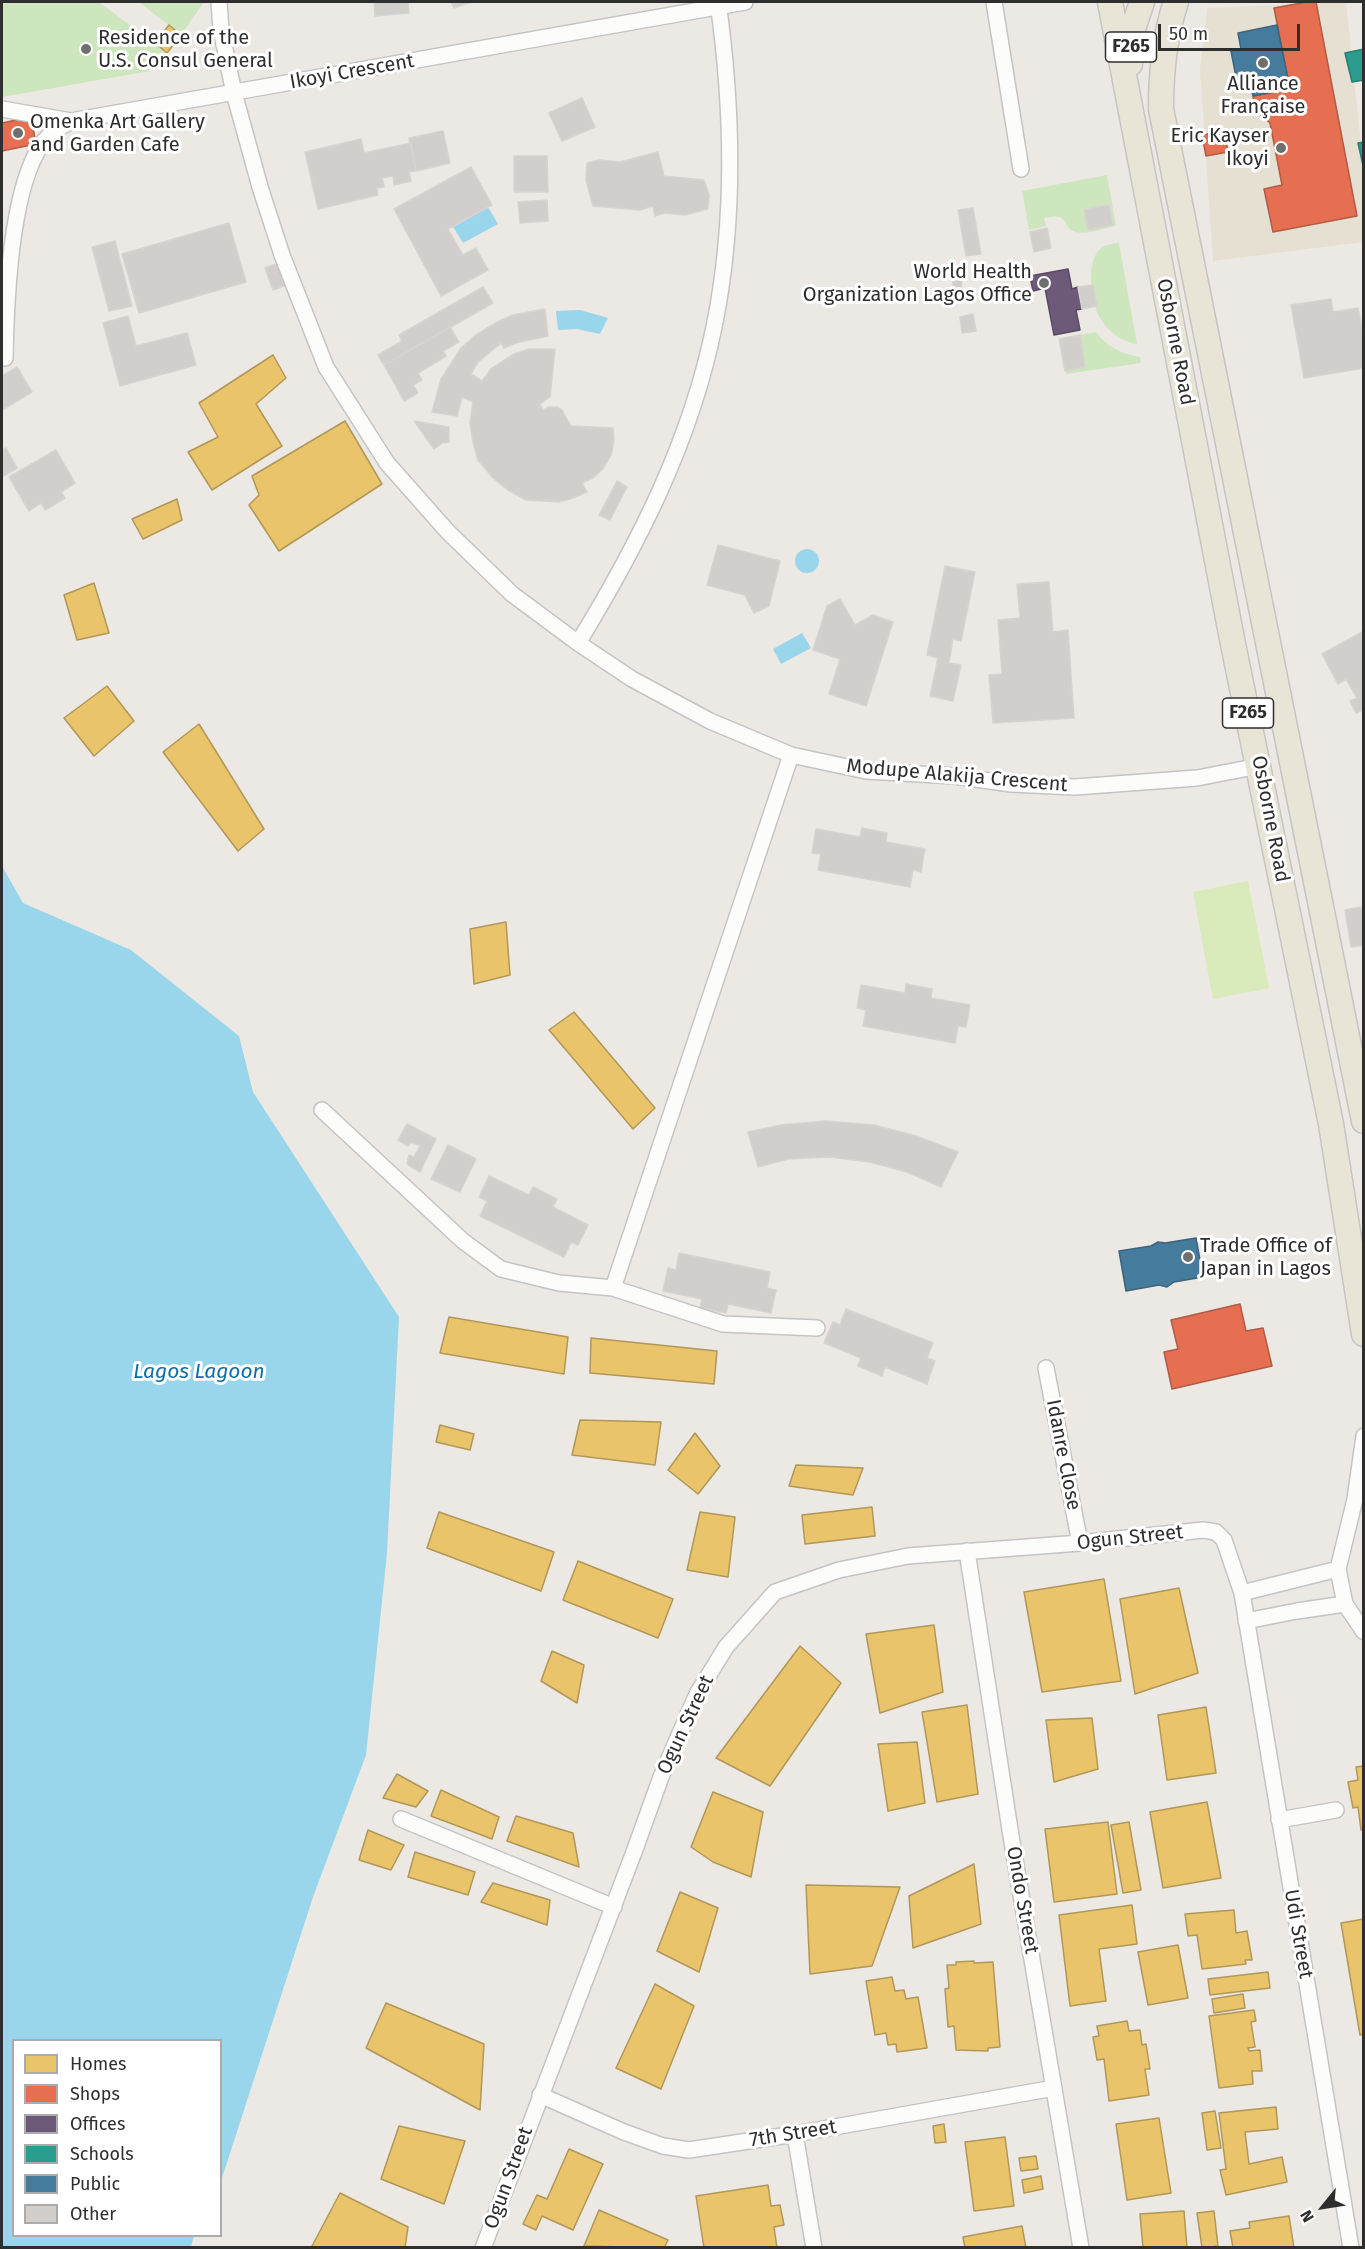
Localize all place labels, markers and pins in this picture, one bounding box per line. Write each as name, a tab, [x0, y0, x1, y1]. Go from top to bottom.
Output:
place label: Residence of the U.S. Consul General	[98, 26, 273, 73]
marker: Residence of the U.S. Consul General	[79, 42, 93, 56]
marker: Alliance Française	[1256, 56, 1270, 70]
place label: Alliance Française	[1221, 72, 1305, 119]
place label: Omenka Art Gallery and Garden Cafe	[30, 110, 205, 157]
place label: Eric Kayser Ikoyi	[1170, 124, 1269, 171]
marker: Omenka Art Gallery and Garden Cafe	[11, 126, 25, 140]
marker: Eric Kayser Ikoyi	[1274, 141, 1288, 155]
place label: World Health Organization Lagos Office	[803, 260, 1032, 307]
marker: World Health Organization Lagos Office	[1037, 276, 1051, 290]
place label: Trade Office of Japan in Lagos	[1200, 1234, 1332, 1281]
marker: Trade Office of Japan in Lagos	[1181, 1250, 1195, 1264]

